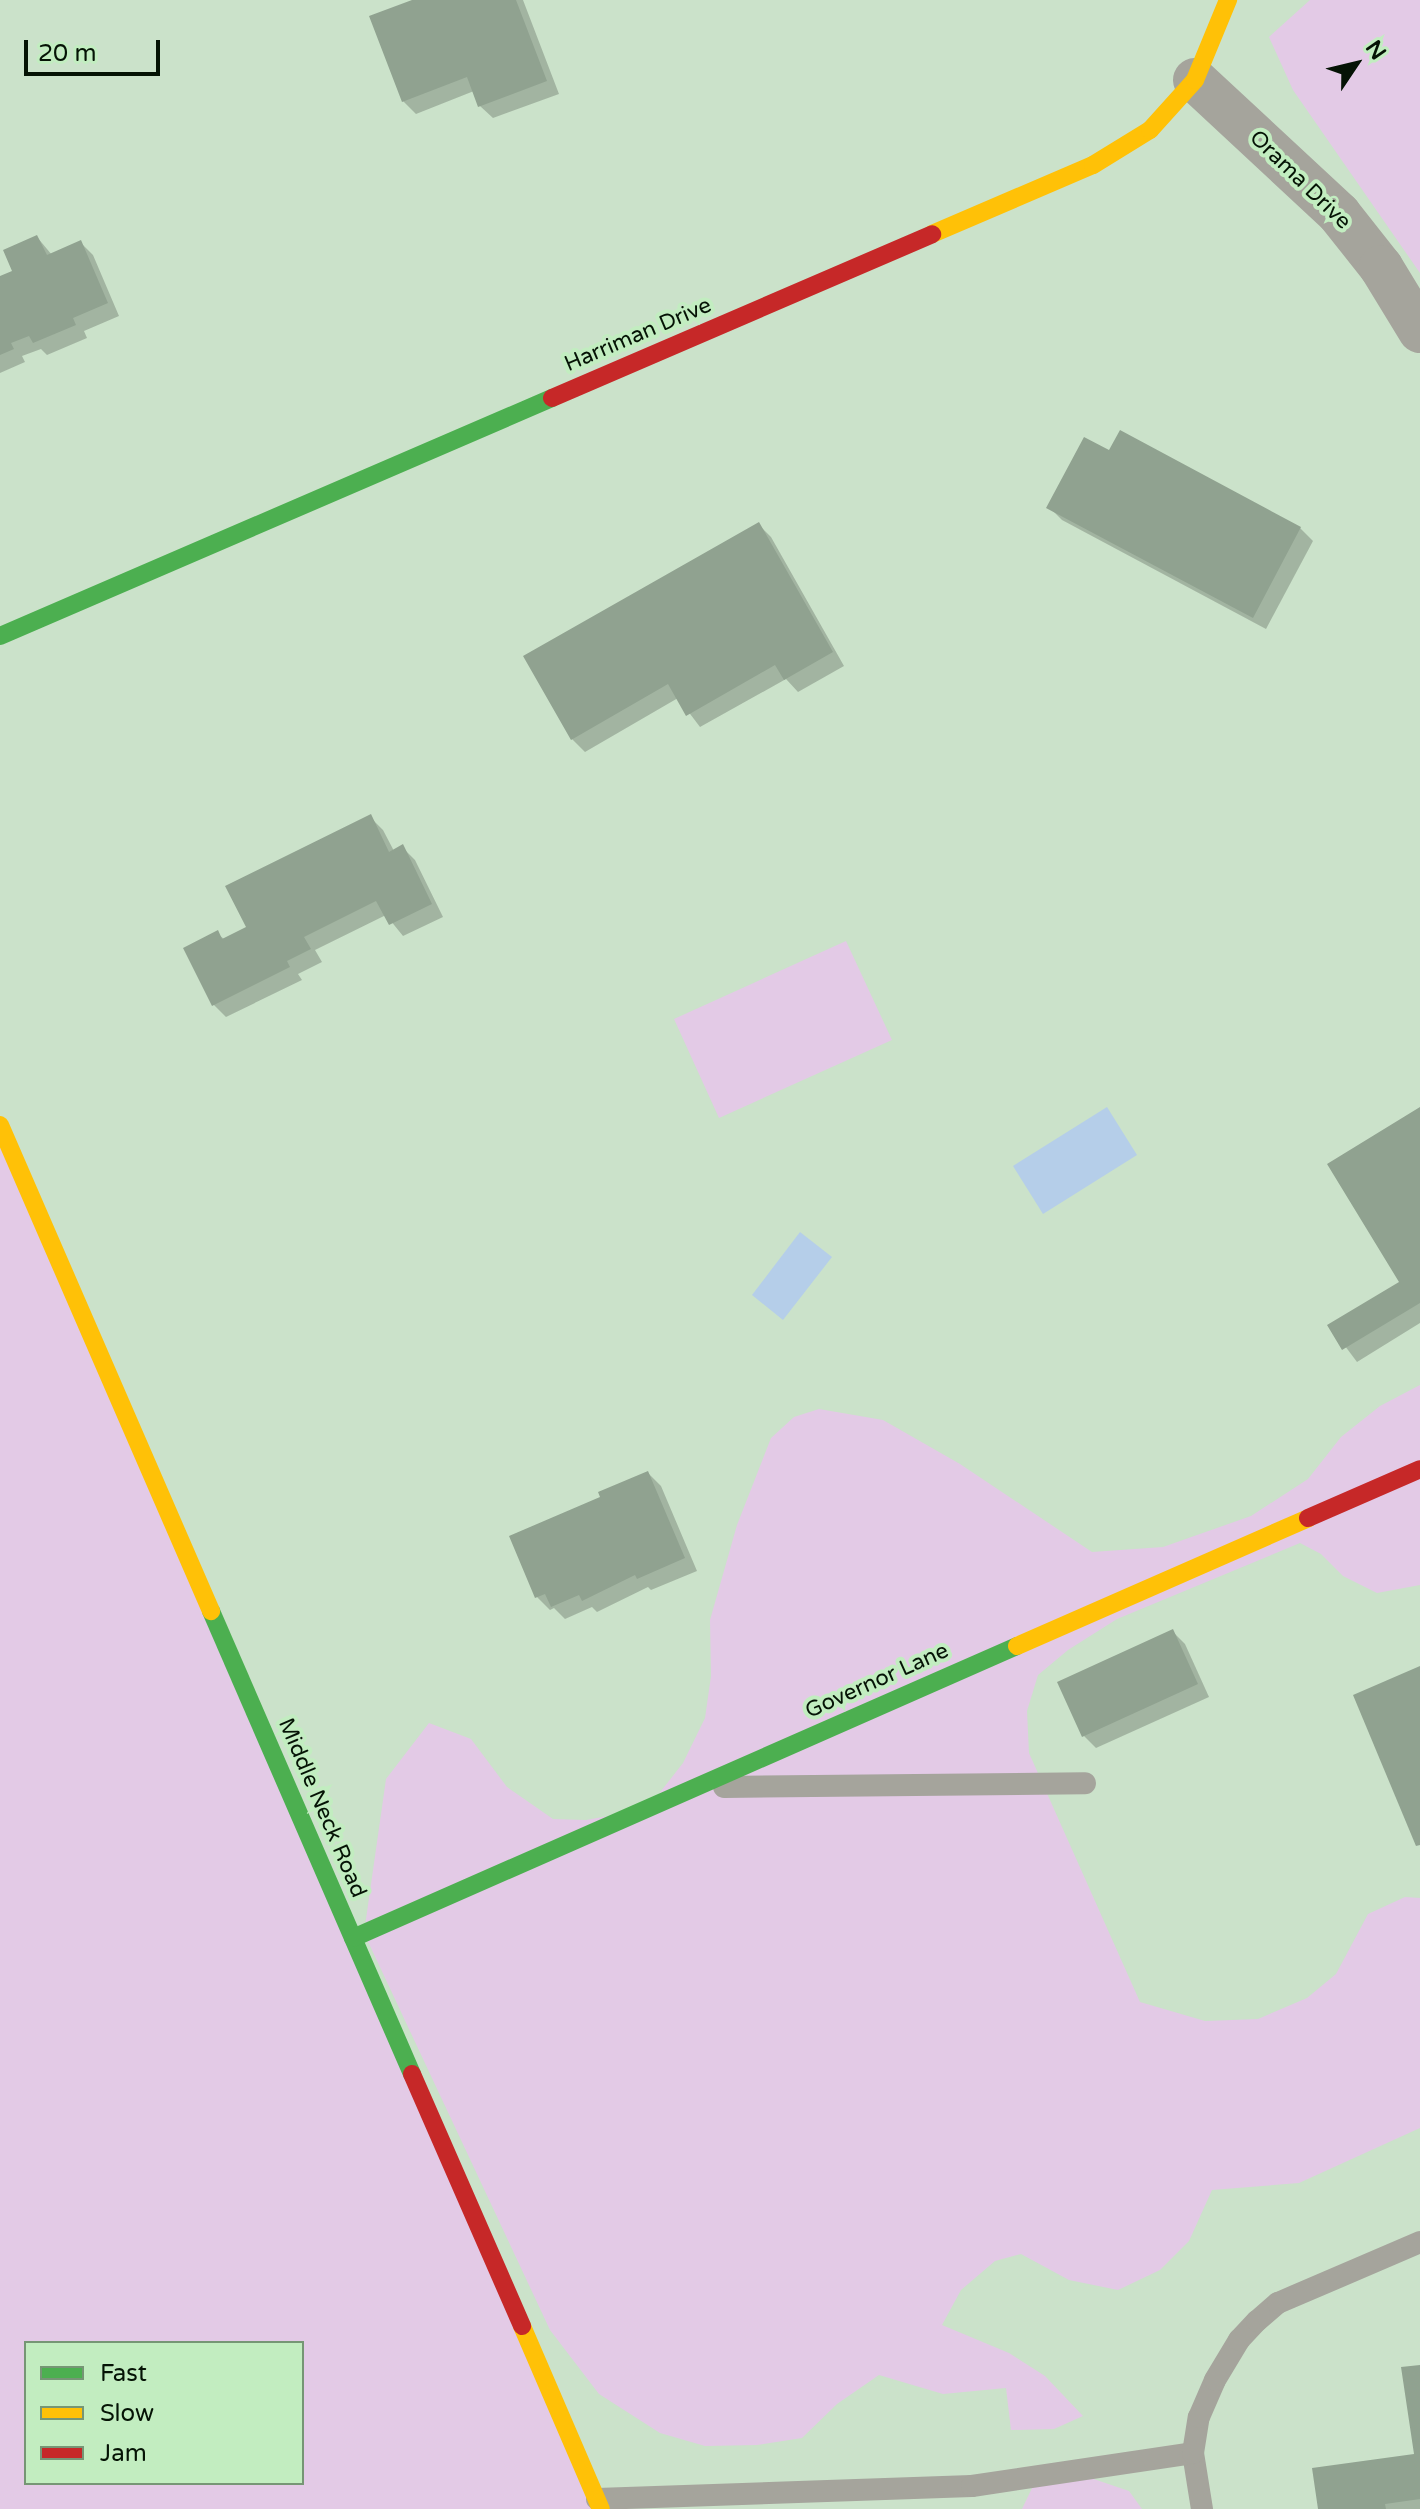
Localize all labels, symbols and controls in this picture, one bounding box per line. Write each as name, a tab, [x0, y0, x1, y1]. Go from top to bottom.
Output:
scale bar	[28, 24, 164, 74]
north arrow	[1316, 24, 1396, 104]
text: N	[1360, 36, 1391, 65]
text: 20 m	[38, 39, 96, 68]
street label: Orama Drive	[1244, 125, 1356, 235]
street label: Harriman Drive	[561, 292, 715, 378]
street label: Governor Lane	[801, 1638, 953, 1724]
street label: Middle Neck Road	[272, 1714, 372, 1902]
legend	[24, 2341, 304, 2485]
text: Fast	[100, 2359, 147, 2388]
text: Slow	[100, 2399, 154, 2428]
text: Jam	[100, 2439, 147, 2468]

